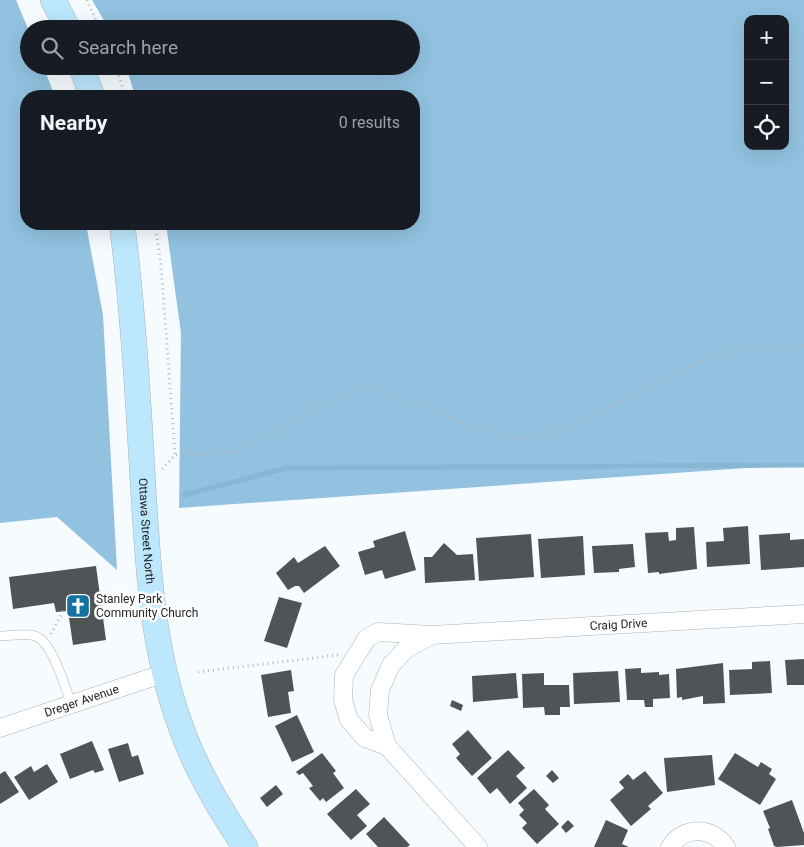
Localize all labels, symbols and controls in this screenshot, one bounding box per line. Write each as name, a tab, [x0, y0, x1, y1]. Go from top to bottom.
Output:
map controls	[744, 15, 789, 150]
button: +	[744, 15, 789, 60]
search box	[20, 20, 420, 75]
icon: search	[38, 34, 66, 62]
text: Search here	[78, 36, 178, 59]
button: −	[744, 60, 789, 105]
button: locate	[744, 105, 789, 150]
text: Nearby	[40, 111, 107, 135]
text: 0 results	[339, 113, 400, 132]
street label: Ottawa Street North	[136, 478, 157, 585]
place label: Stanley Park Community Church	[96, 592, 198, 620]
church icon: Stanley Park Community Church	[65, 593, 91, 619]
street label: Craig Drive	[589, 616, 648, 633]
street label: Dreger Avenue	[43, 682, 121, 720]

